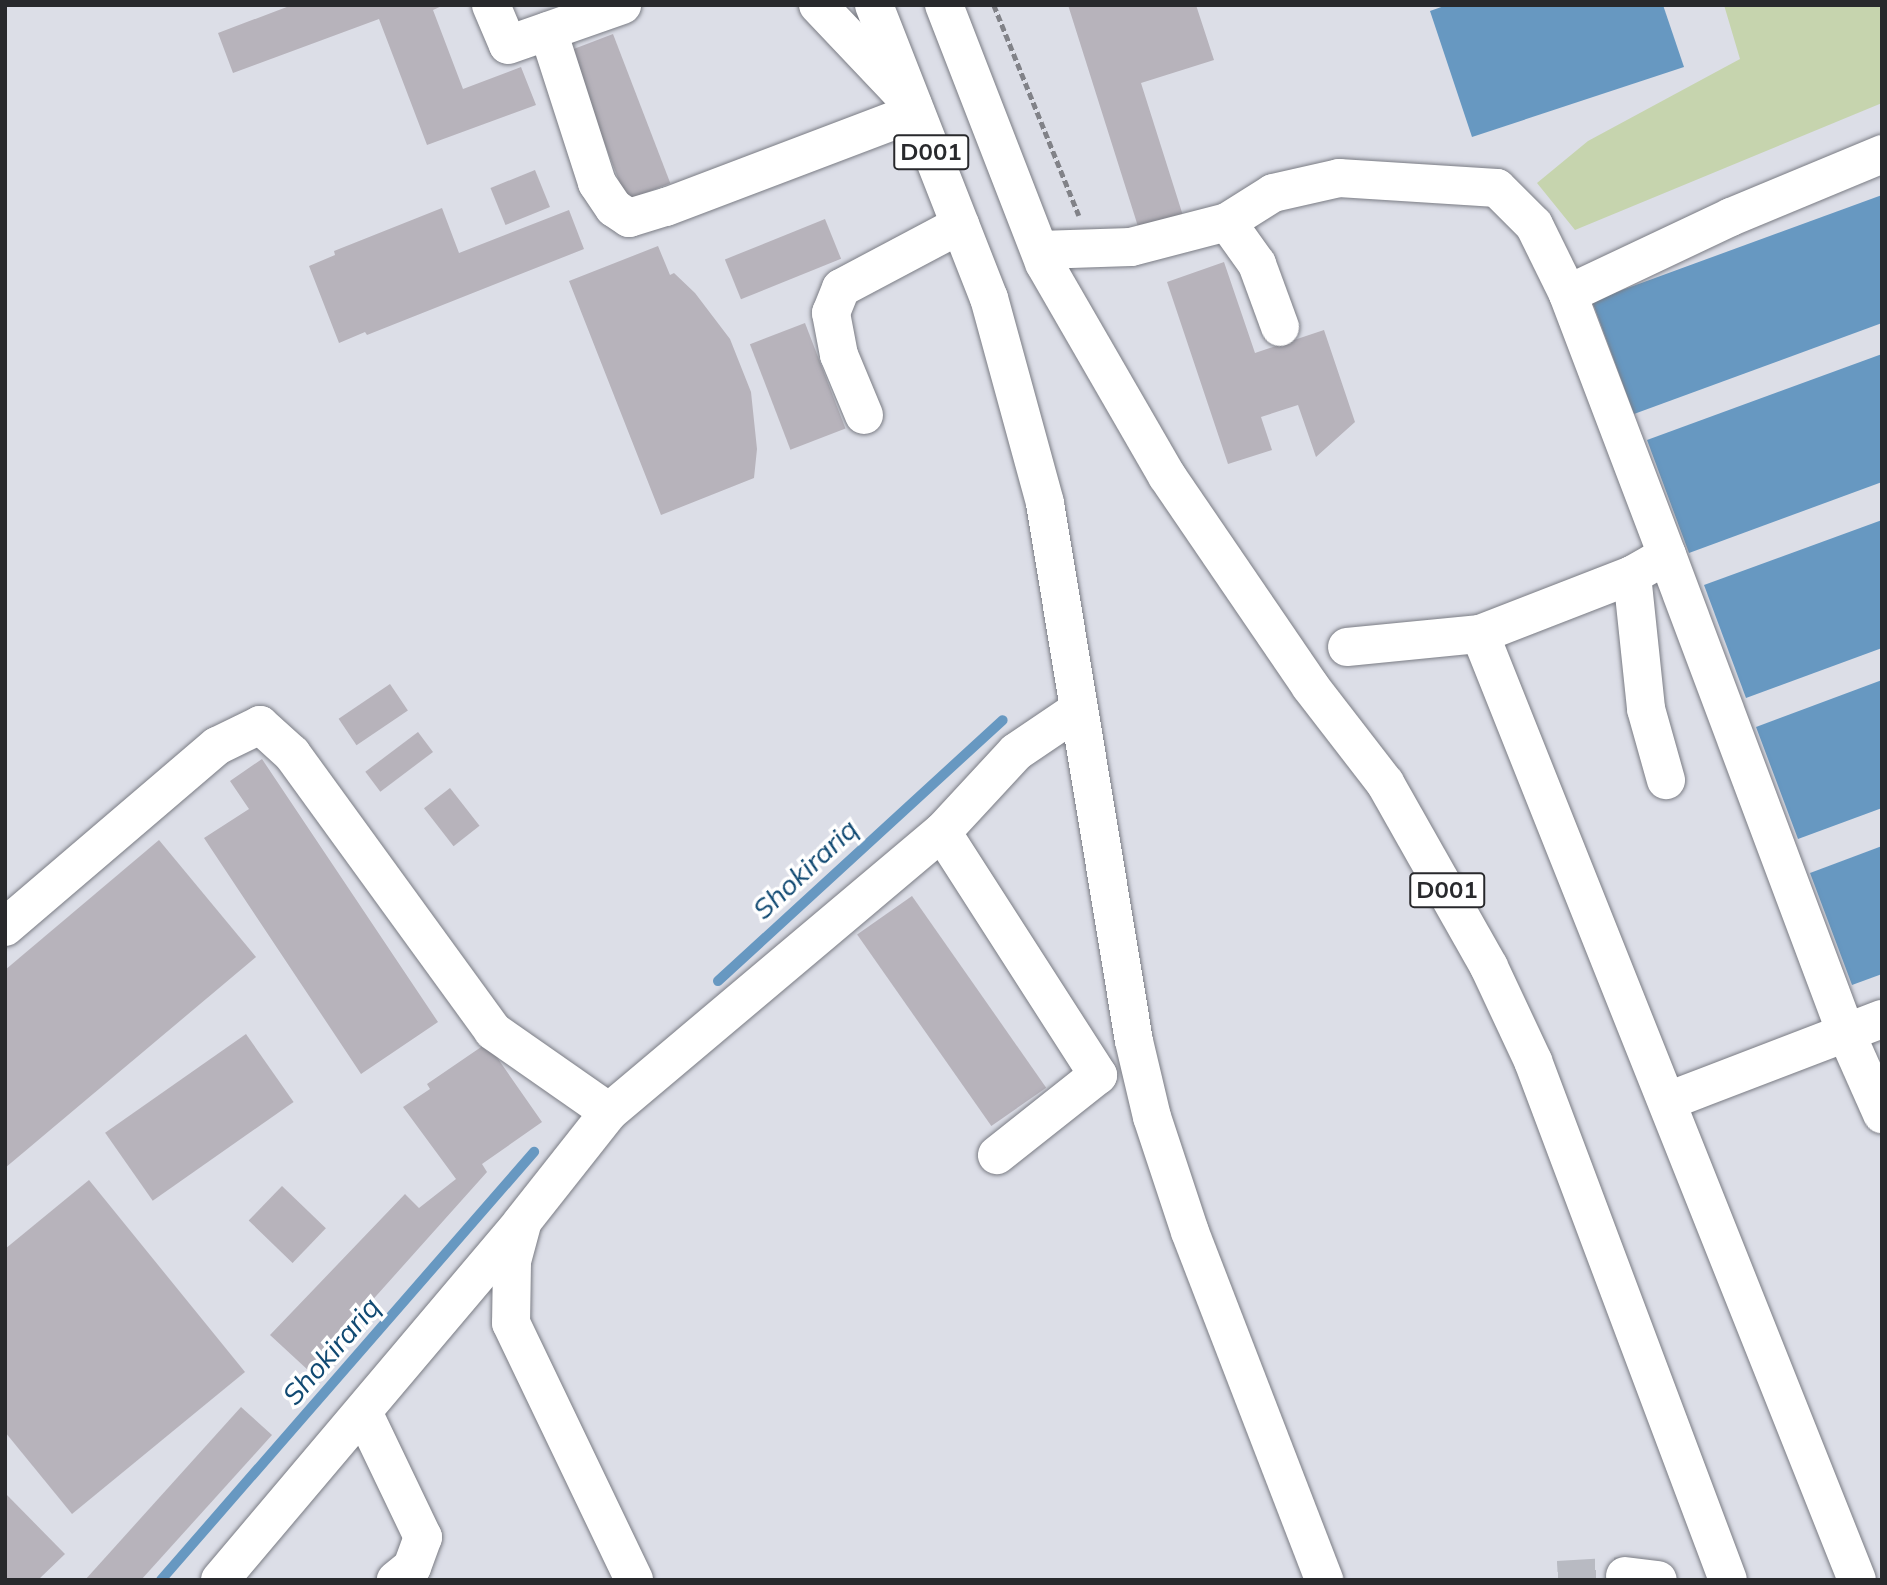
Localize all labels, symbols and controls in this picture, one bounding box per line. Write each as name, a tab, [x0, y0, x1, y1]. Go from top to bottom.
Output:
road number: D001	[892, 132, 970, 172]
water label: Shokirariq	[746, 812, 864, 926]
road number: D001	[1408, 870, 1486, 910]
water label: Shokirariq	[275, 1290, 387, 1412]

